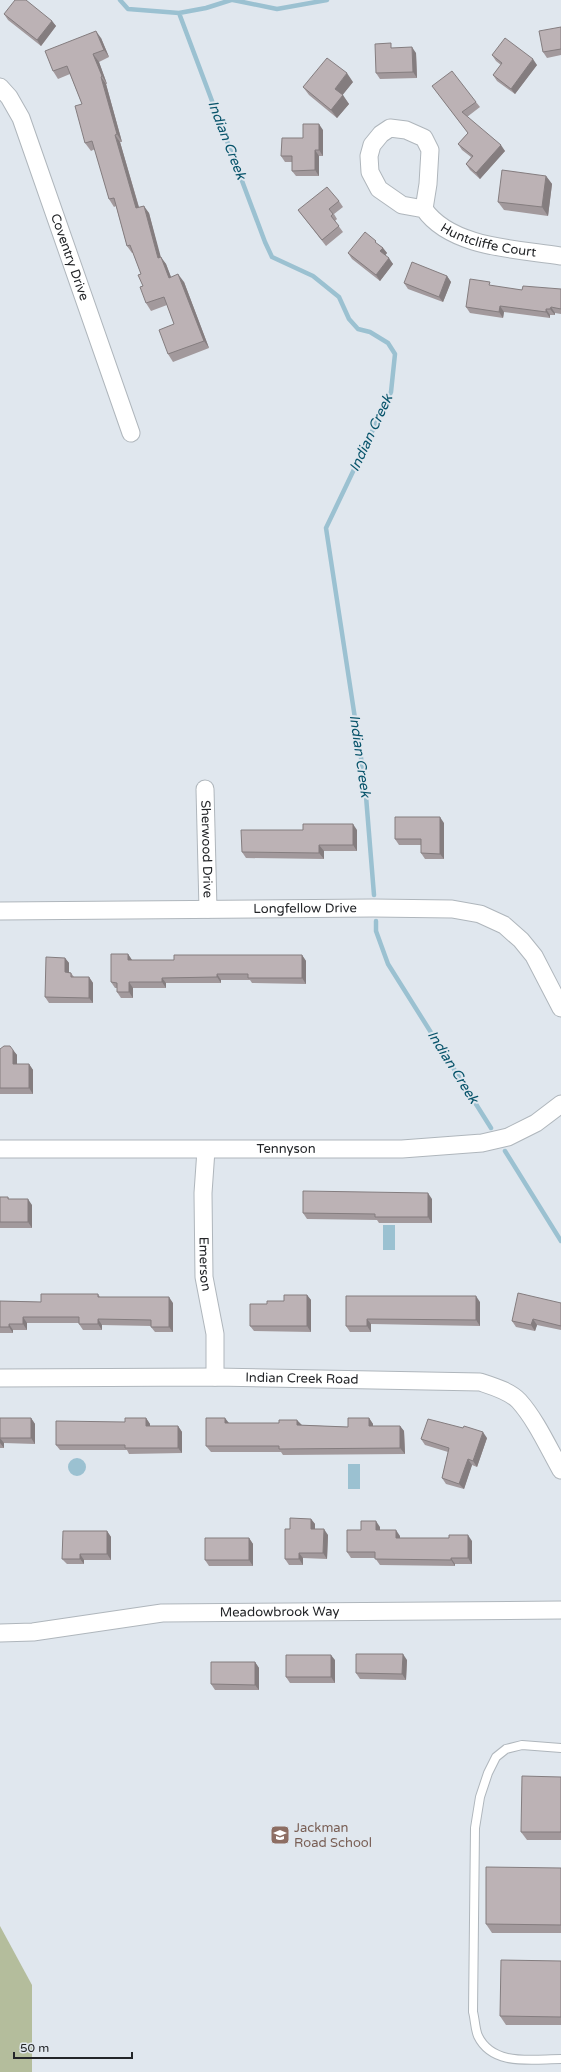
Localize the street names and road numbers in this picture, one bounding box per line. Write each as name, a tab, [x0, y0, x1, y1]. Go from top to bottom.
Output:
street label: Coventry Drive	[47, 212, 92, 303]
street label: Huntcliffe Court	[437, 220, 537, 261]
street label: Sherwood Drive	[197, 800, 216, 898]
street label: Longfellow Drive	[253, 900, 357, 917]
street label: Tennyson	[256, 1141, 316, 1157]
street label: Emerson	[196, 1237, 215, 1292]
street label: Indian Creek Road	[245, 1370, 359, 1388]
street label: Meadowbrook Way	[220, 1604, 339, 1621]

